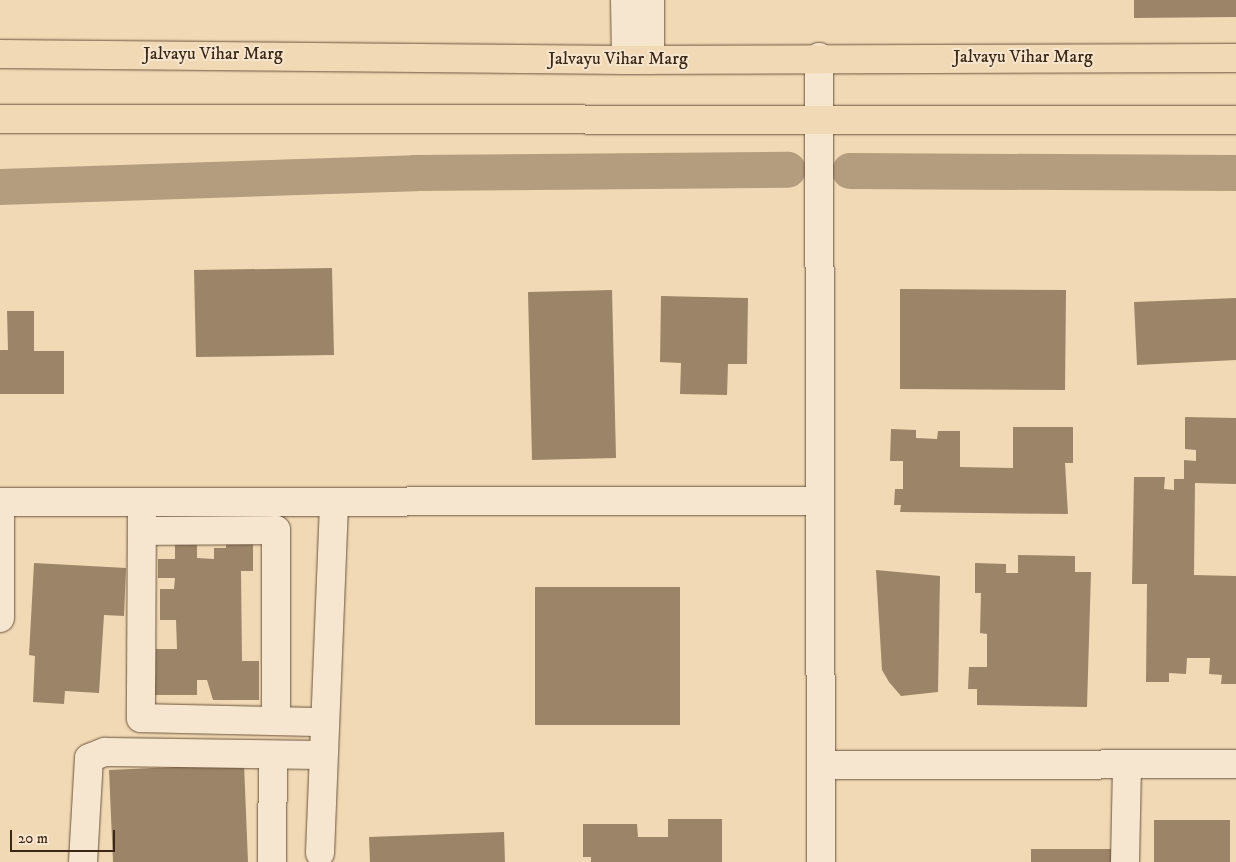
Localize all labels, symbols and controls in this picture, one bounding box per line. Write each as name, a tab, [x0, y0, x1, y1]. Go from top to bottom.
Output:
street label: Jalvayu Vihar Marg	[143, 43, 283, 65]
street label: Jalvayu Vihar Marg	[953, 46, 1093, 68]
street label: Jalvayu Vihar Marg	[548, 48, 688, 70]
scale bar	[12, 820, 118, 852]
text: 20 m	[18, 829, 48, 848]

